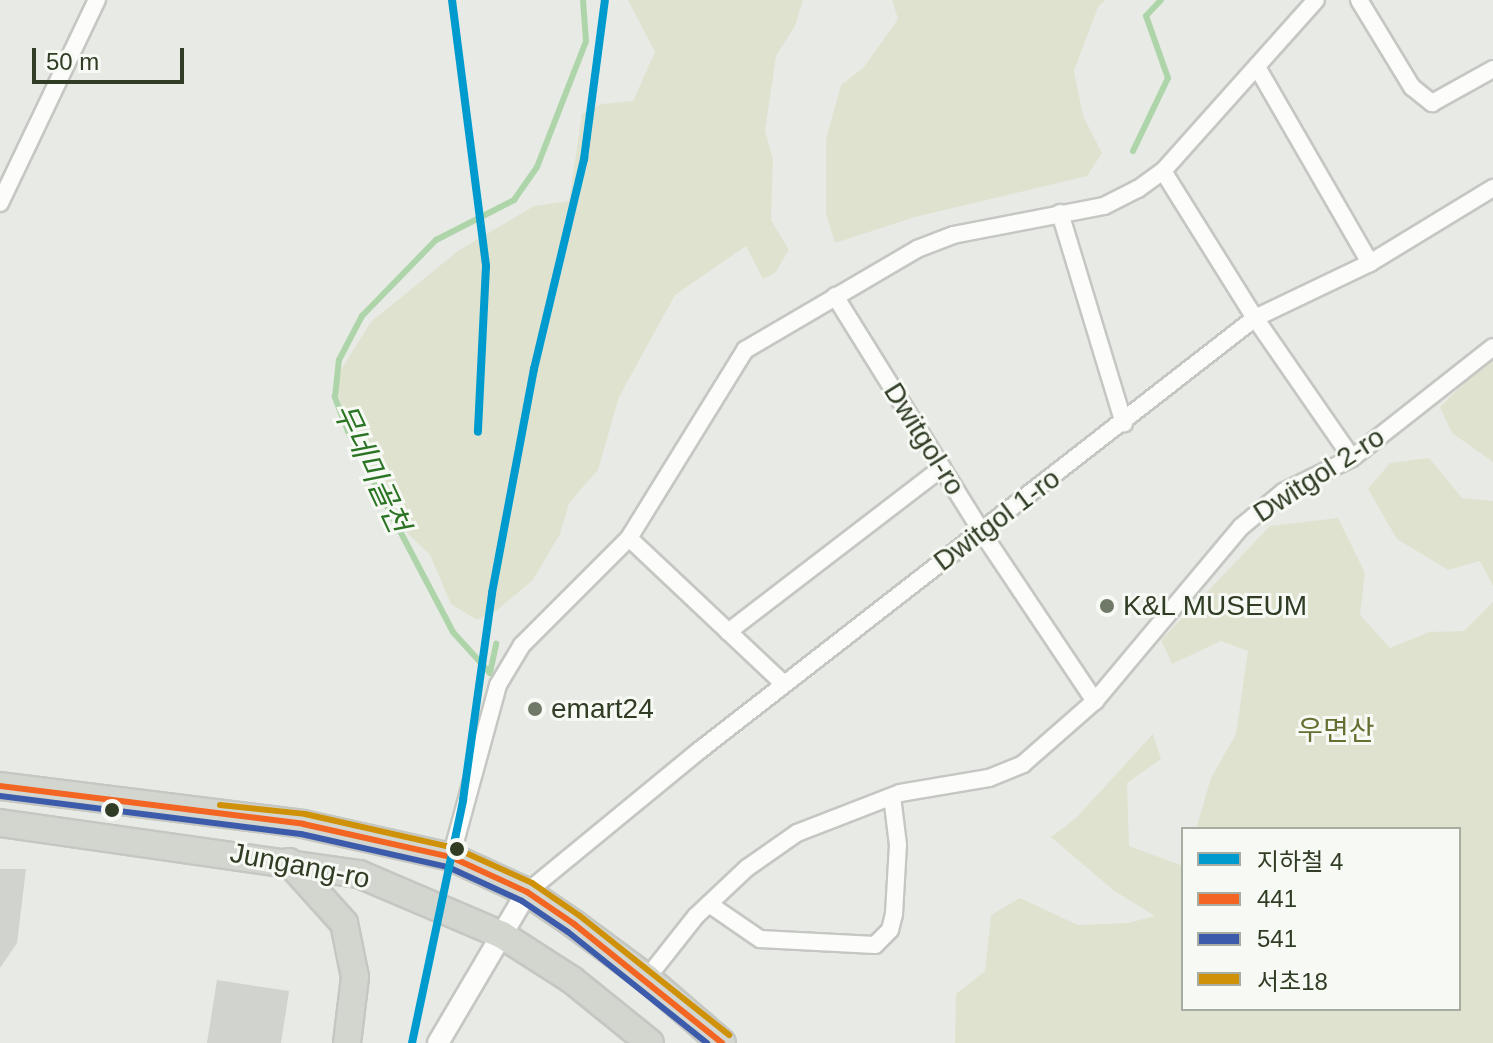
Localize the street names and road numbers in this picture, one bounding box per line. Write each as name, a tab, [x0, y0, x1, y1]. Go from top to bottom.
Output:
street label: Dwitgol-ro	[876, 377, 972, 501]
street label: Dwitgol 2-ro	[1247, 420, 1391, 530]
street label: Dwitgol 1-ro	[927, 462, 1067, 578]
street label: Jungang-ro	[227, 836, 373, 896]

